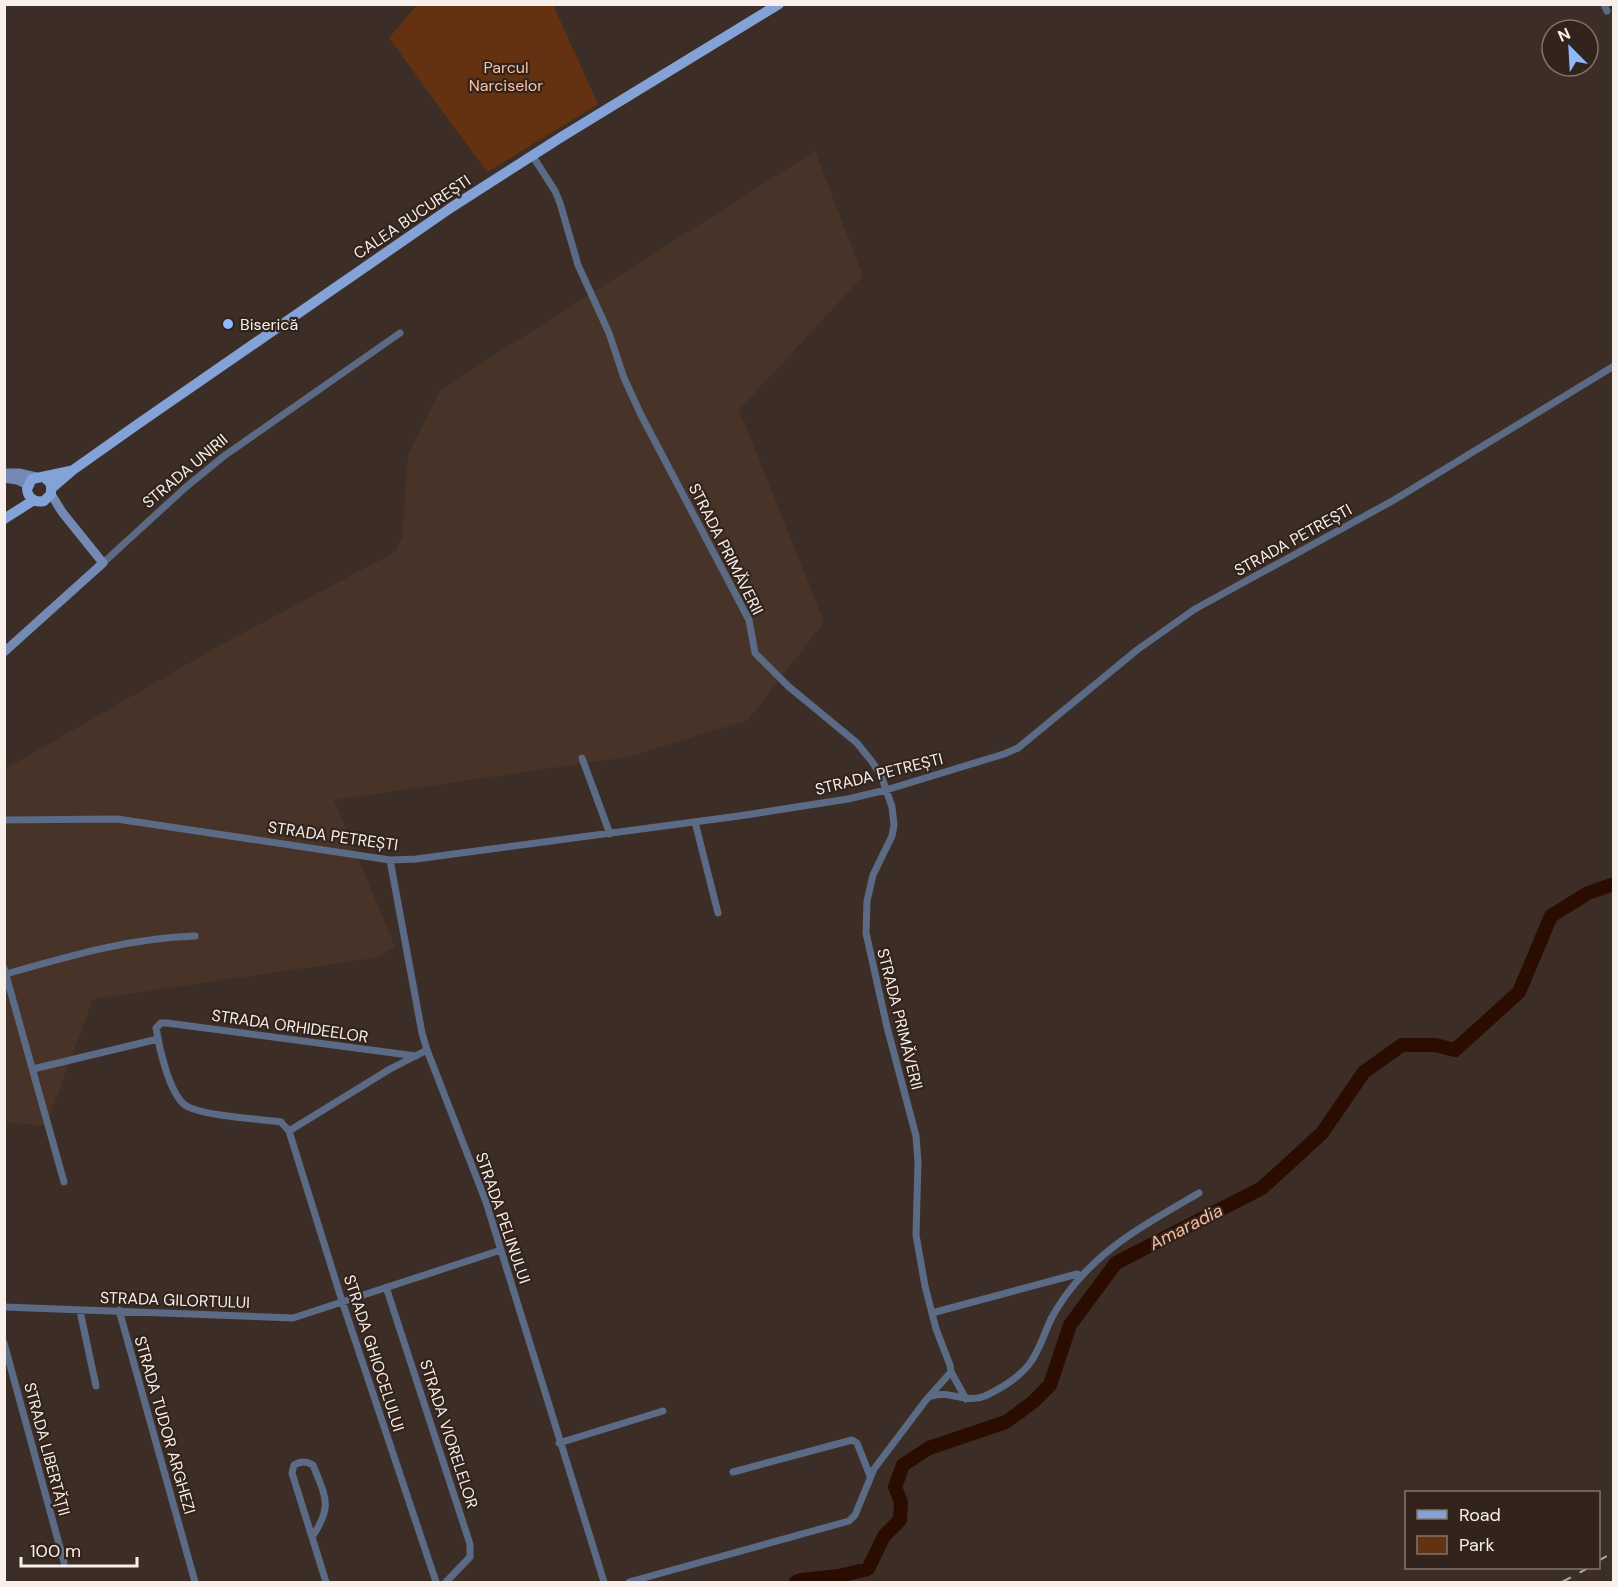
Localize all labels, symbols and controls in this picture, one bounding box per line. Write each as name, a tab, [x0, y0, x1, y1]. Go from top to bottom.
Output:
north arrow	[1540, 18, 1600, 78]
text: N	[1555, 23, 1574, 47]
park label: Parcul Narciselor	[469, 57, 543, 96]
street label: CALEA BUCUREȘTI	[349, 170, 475, 264]
place label: Biserică	[240, 314, 298, 335]
marker: Biserică	[221, 317, 235, 331]
street label: STRADA UNIRII	[138, 429, 232, 513]
street label: STRADA PRIMĂVERII	[684, 480, 768, 618]
street label: STRADA PETREȘTI	[1231, 499, 1355, 581]
street label: STRADA PETREȘTI	[813, 748, 945, 800]
street label: STRADA PETREȘTI	[267, 816, 399, 856]
street label: STRADA PRIMĂVERII	[872, 946, 928, 1092]
street label: STRADA ORHIDEELOR	[210, 1005, 370, 1047]
street label: STRADA PELINULUI	[471, 1150, 535, 1286]
water label: Amaradia	[1144, 1198, 1227, 1256]
street label: STRADA GHIOCELULUI	[339, 1272, 409, 1434]
street label: STRADA GILORTULUI	[100, 1287, 250, 1313]
street label: STRADA TUDOR ARGHEZI	[129, 1333, 201, 1517]
street label: STRADA VIORELELOR	[415, 1357, 483, 1511]
street label: STRADA LIBERTĂȚII	[19, 1380, 75, 1518]
legend	[1405, 1491, 1600, 1569]
text: Road	[1459, 1503, 1501, 1527]
scale bar	[21, 1530, 136, 1568]
text: Park	[1459, 1533, 1495, 1557]
text: 100 m	[30, 1539, 81, 1563]

